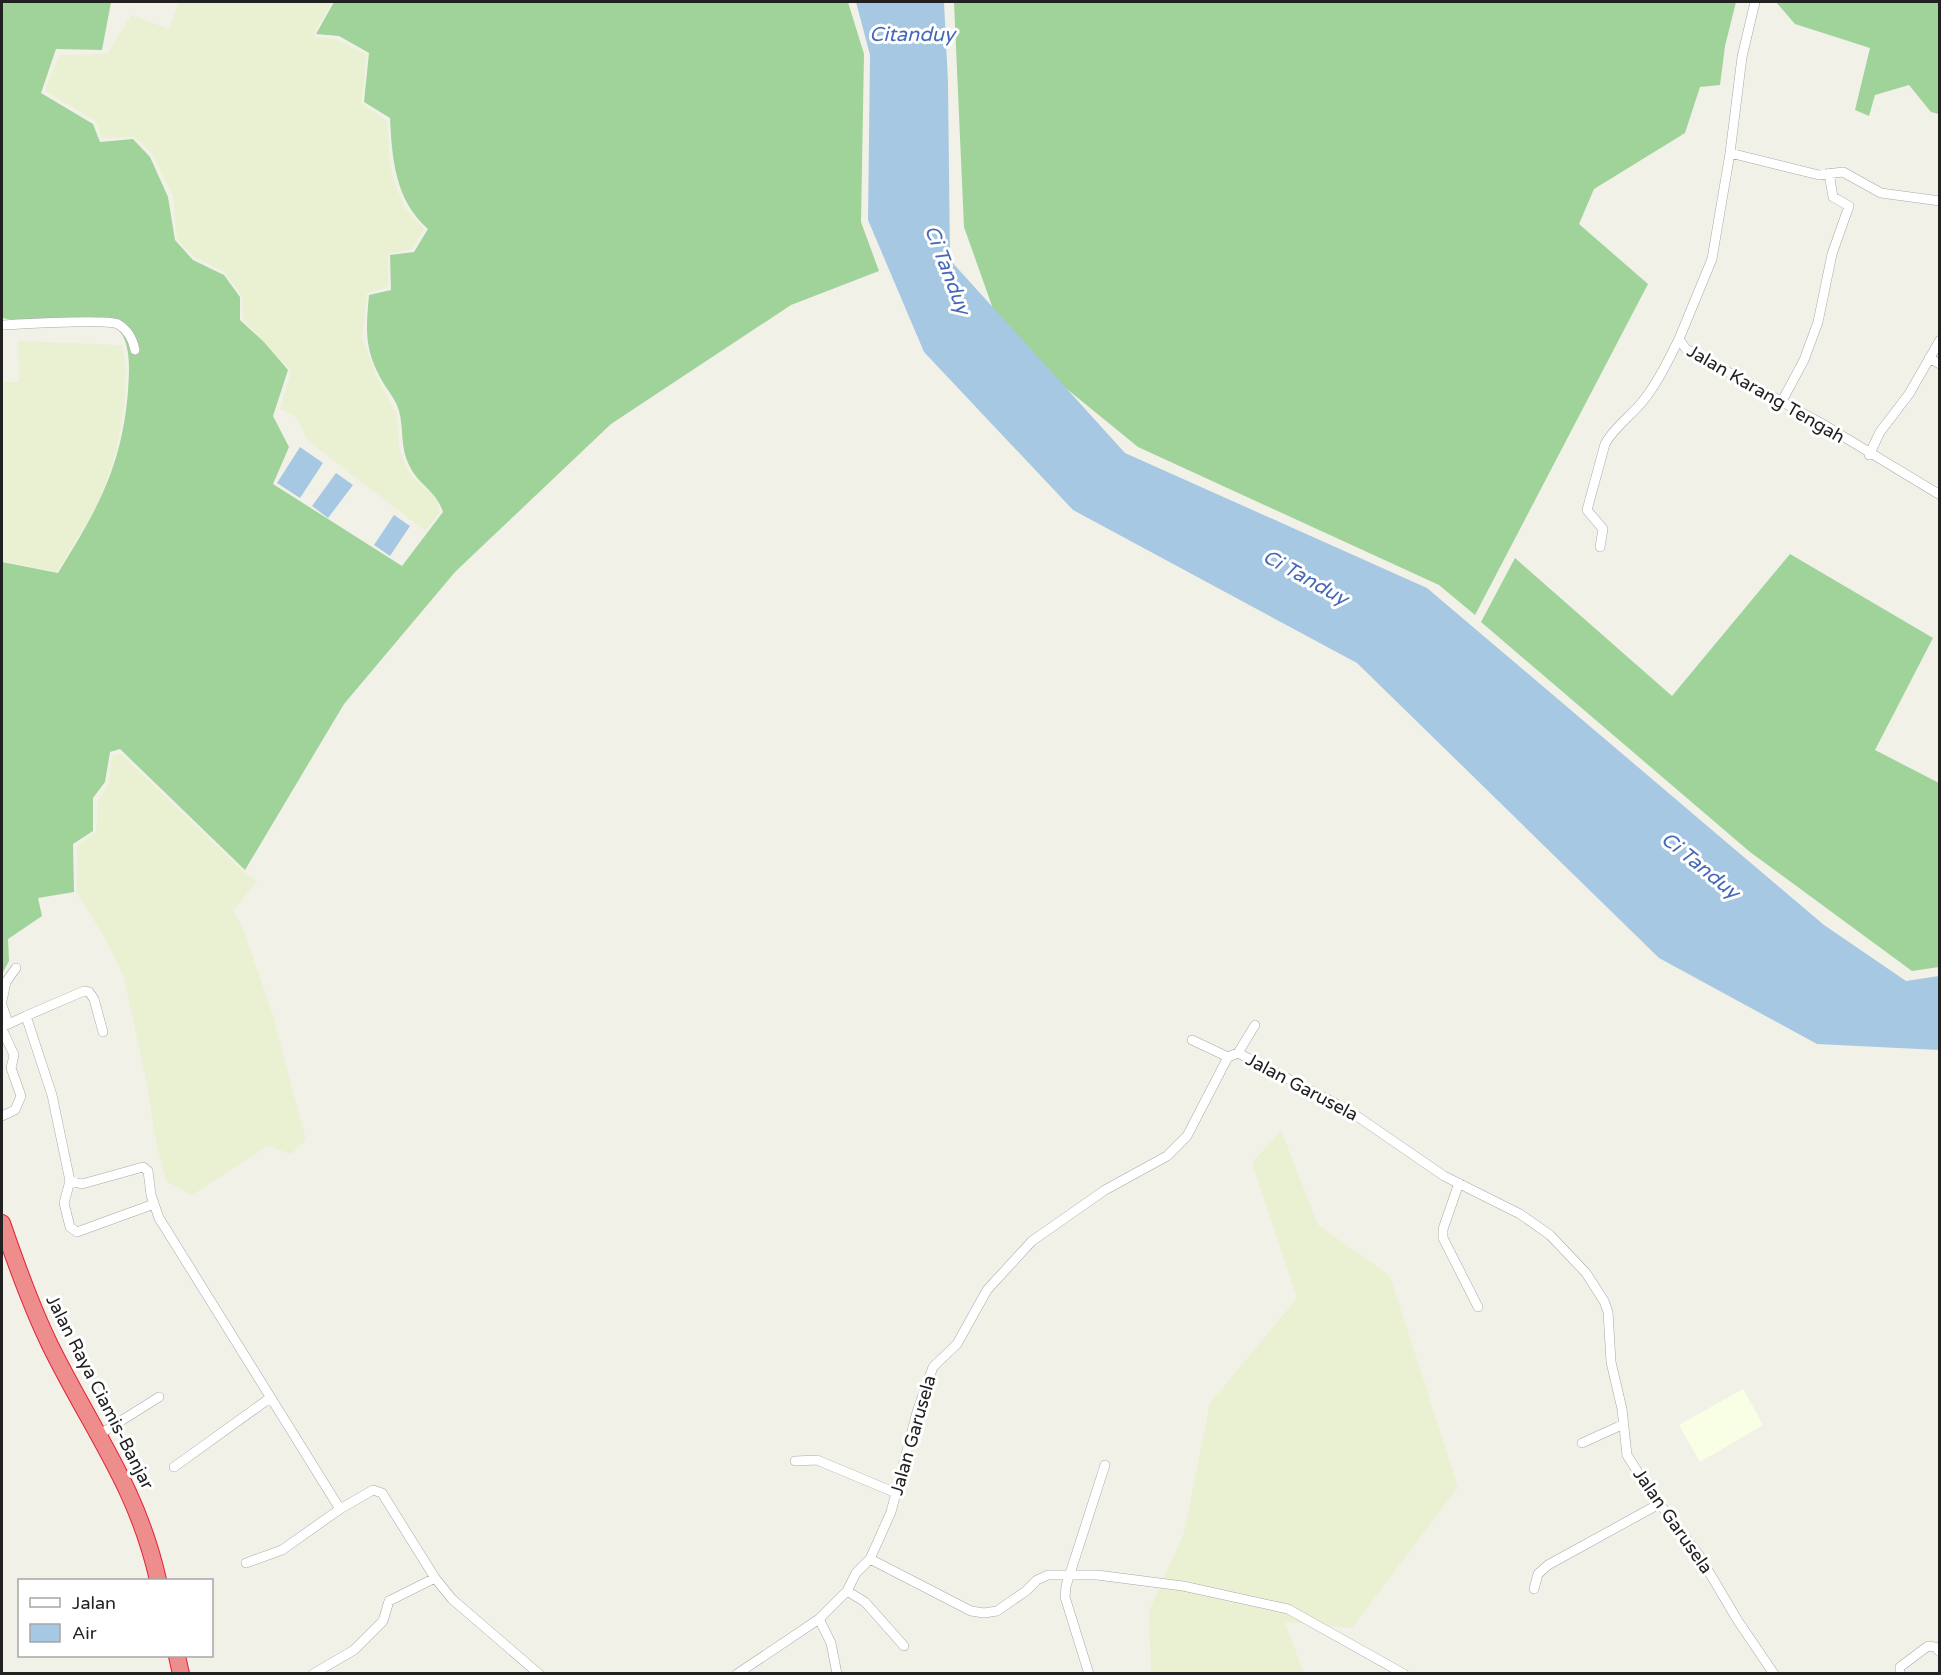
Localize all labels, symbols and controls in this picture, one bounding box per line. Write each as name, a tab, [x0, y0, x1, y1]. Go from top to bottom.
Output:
water label: Citanduy	[869, 23, 957, 47]
water label: Ci Tanduy	[919, 222, 976, 320]
street label: Jalan Karang Tengah	[1683, 340, 1849, 448]
water label: Ci Tanduy	[1258, 545, 1354, 612]
water label: Ci Tanduy	[1656, 827, 1746, 906]
street label: Jalan Garusela	[1242, 1048, 1362, 1126]
street label: Jalan Raya Ciamis-Banjar	[41, 1291, 159, 1493]
street label: Jalan Garusela	[885, 1372, 941, 1498]
street label: Jalan Garusela	[1628, 1464, 1718, 1578]
legend	[18, 1579, 213, 1657]
text: Jalan	[72, 1592, 116, 1614]
text: Air	[72, 1622, 97, 1644]

